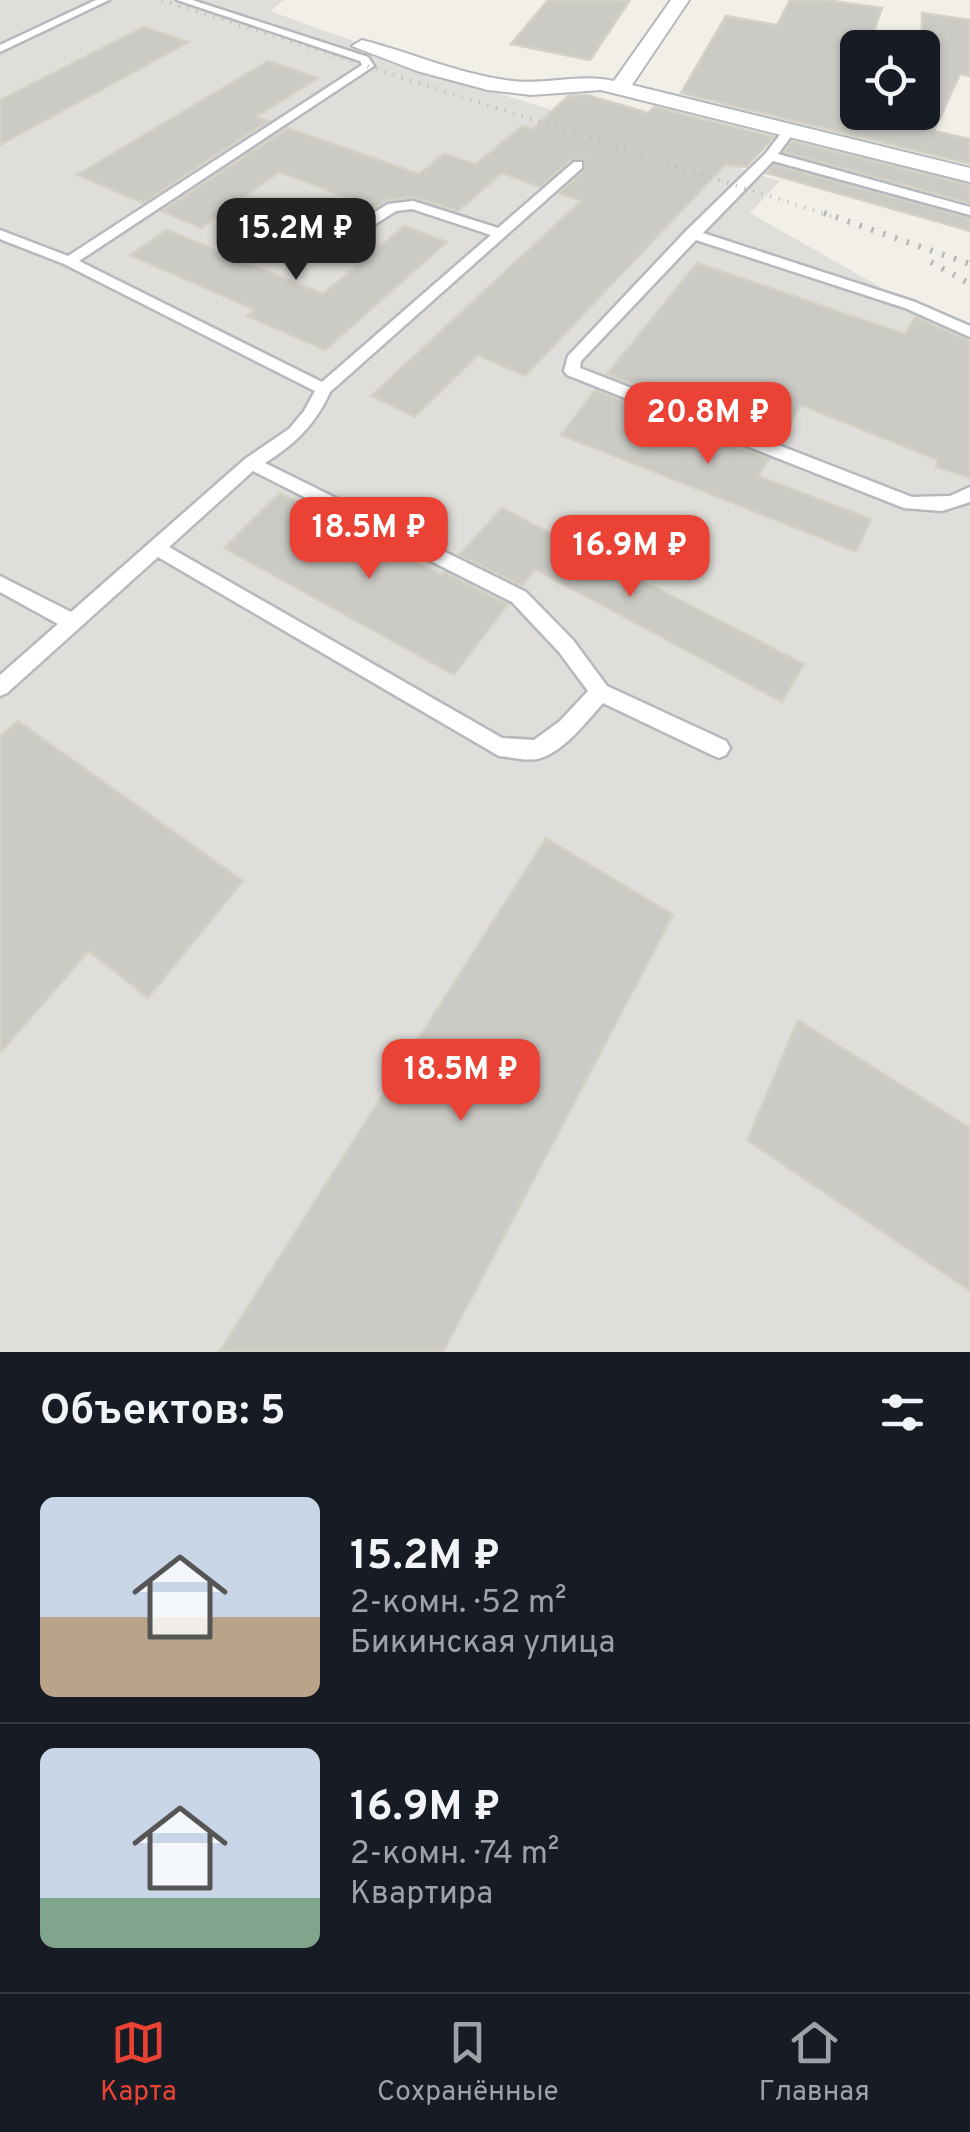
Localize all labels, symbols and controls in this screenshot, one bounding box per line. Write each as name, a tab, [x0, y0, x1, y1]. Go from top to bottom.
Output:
map controls	[840, 30, 940, 130]
button: locate	[840, 30, 940, 130]
pin: 15.2M ₽	[204, 198, 388, 283]
text: 15.2M ₽	[239, 210, 353, 250]
pin: 20.8M ₽	[616, 382, 800, 467]
text: 20.8M ₽	[646, 394, 770, 434]
pin: 18.5M ₽	[277, 497, 461, 582]
text: 18.5M ₽	[312, 509, 426, 549]
pin: 16.9M ₽	[538, 515, 722, 600]
text: 16.9M ₽	[573, 527, 687, 567]
pin: 18.5M ₽	[369, 1039, 553, 1124]
text: 18.5M ₽	[404, 1051, 518, 1091]
icon: filters	[875, 1385, 930, 1440]
text: Объектов: 5	[40, 1386, 286, 1439]
text: 15.2M ₽	[350, 1531, 500, 1584]
icon: home	[120, 1537, 240, 1657]
text: 2-комн. · 52 m²	[350, 1584, 567, 1624]
text: Бикинская улица	[350, 1624, 615, 1664]
text: 16.9M ₽	[350, 1782, 501, 1835]
icon: home	[120, 1788, 240, 1908]
text: 2-комн. · 74 m²	[350, 1835, 559, 1875]
text: Квартира	[350, 1875, 493, 1915]
tab: Карта	[100, 2015, 177, 2111]
tab: Сохранённые	[377, 2015, 559, 2111]
tab: Главная	[759, 2015, 870, 2111]

